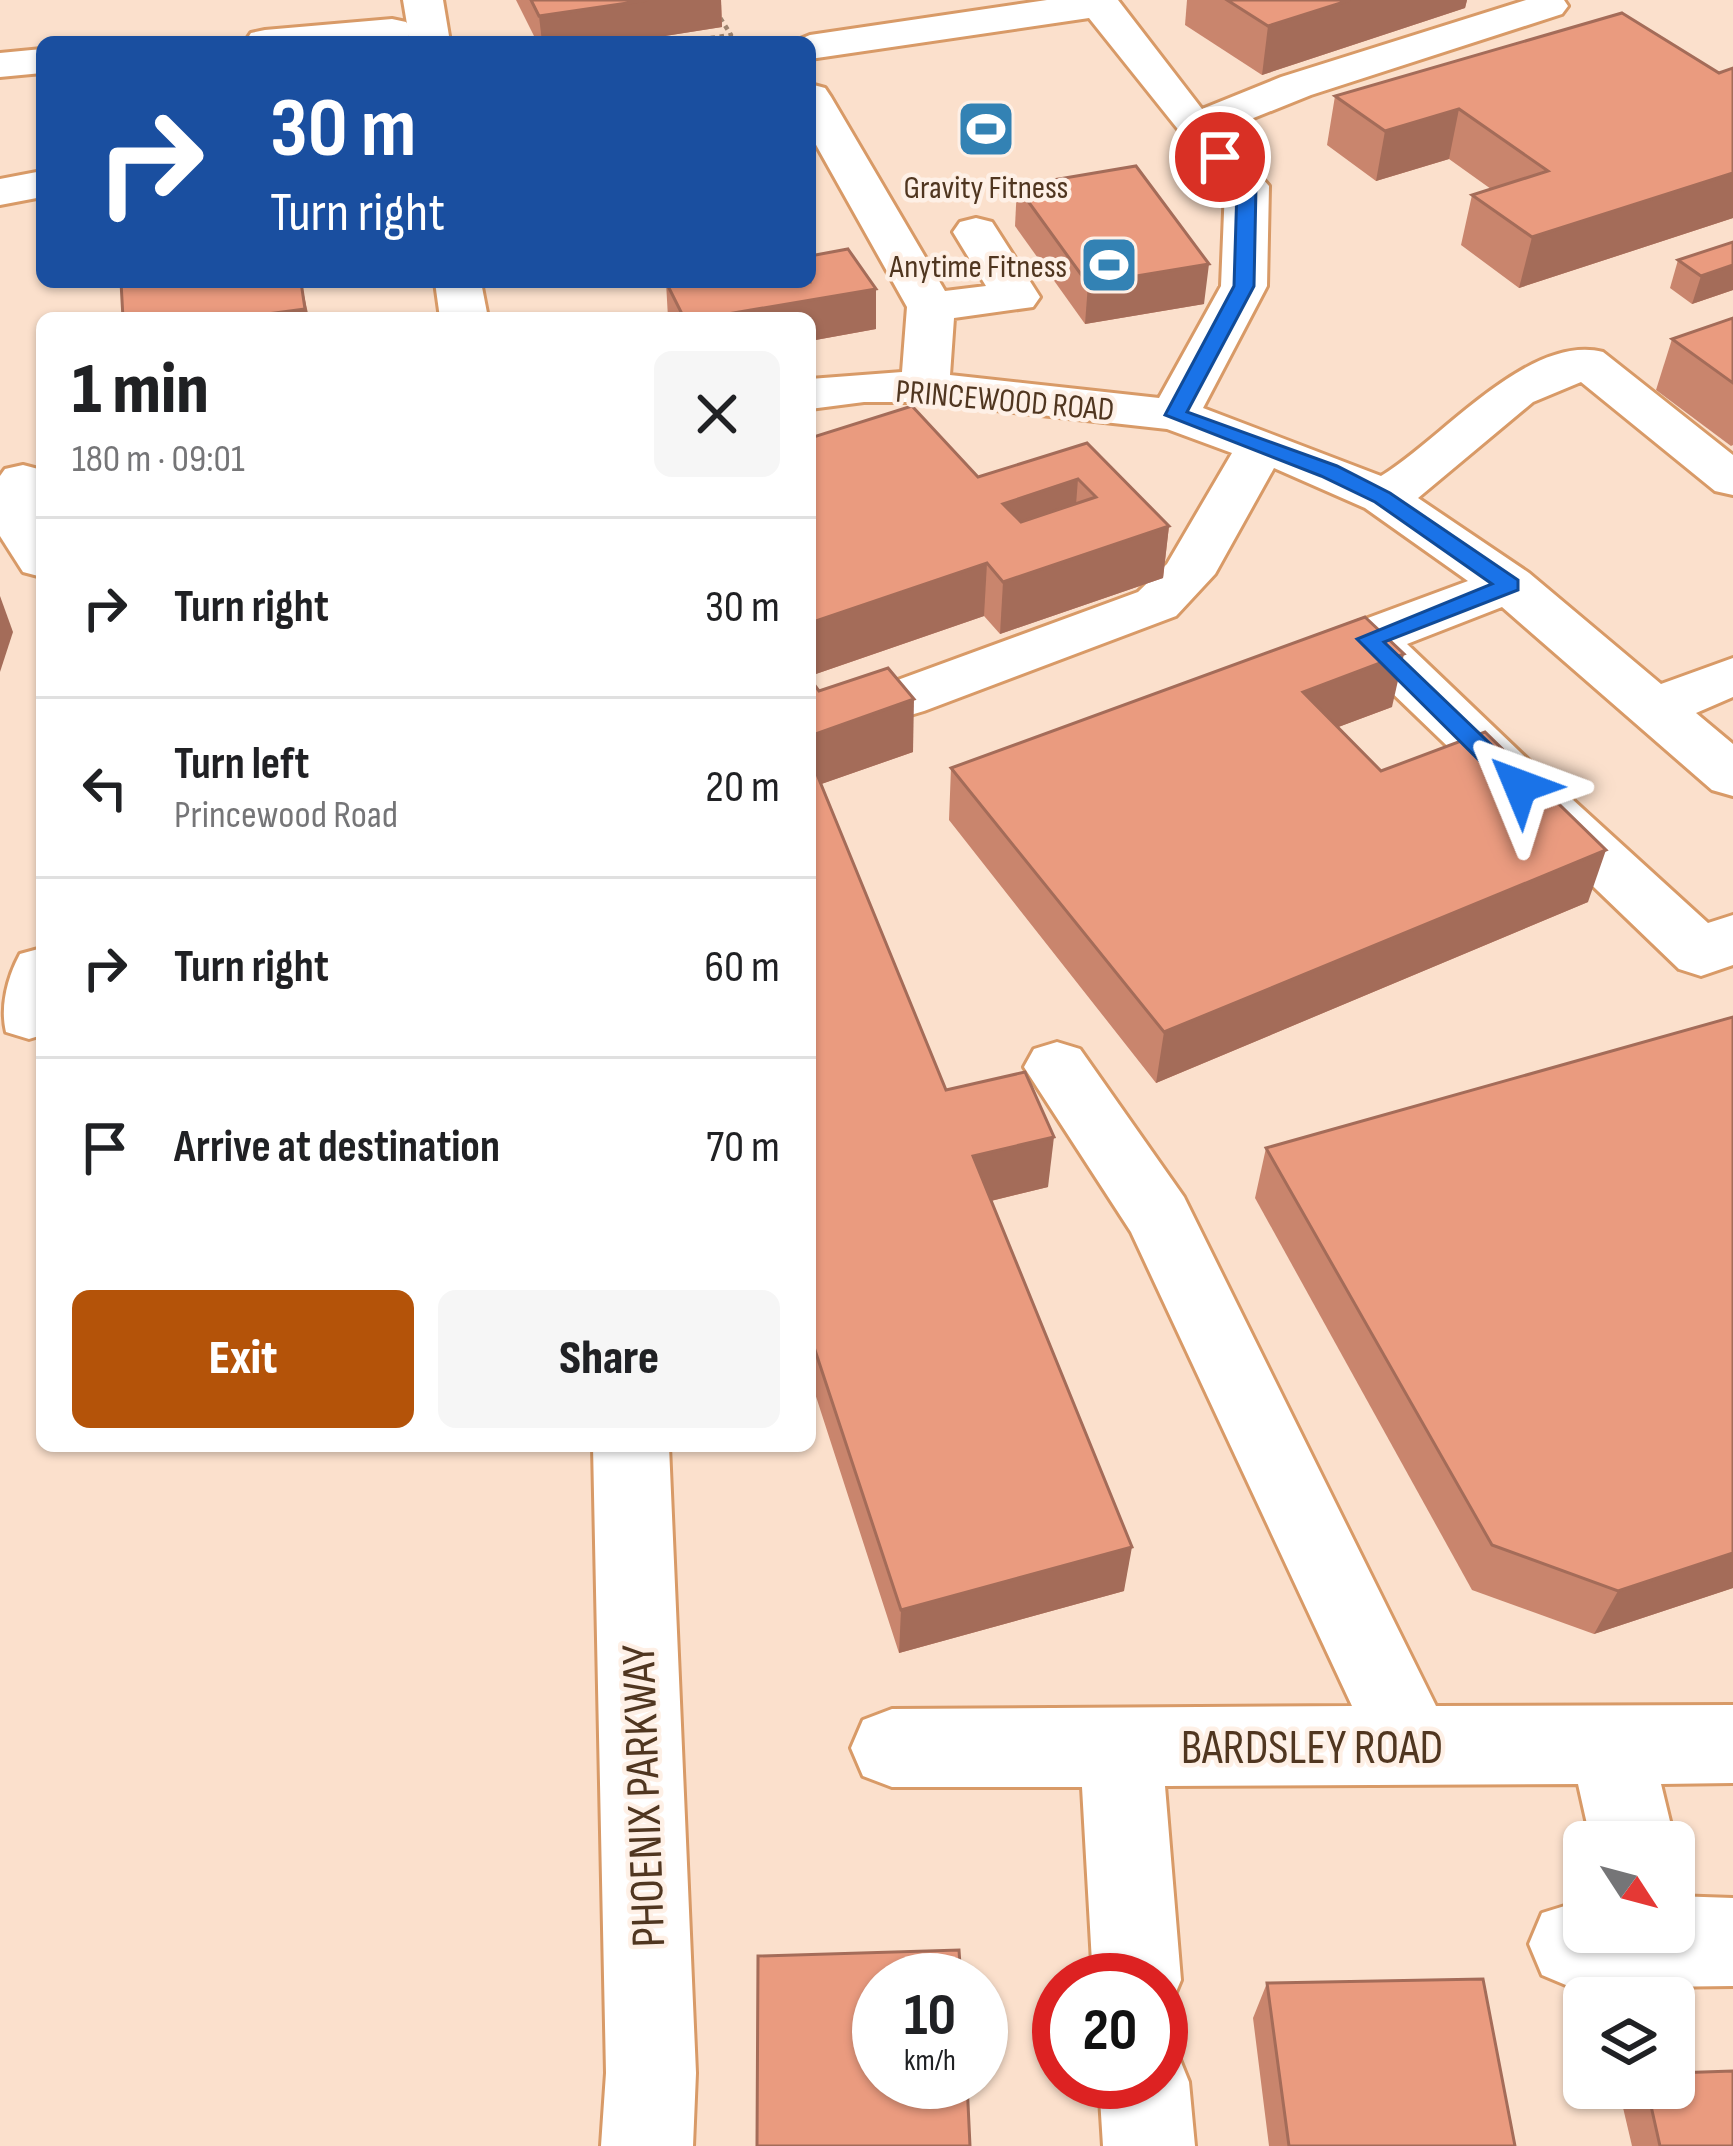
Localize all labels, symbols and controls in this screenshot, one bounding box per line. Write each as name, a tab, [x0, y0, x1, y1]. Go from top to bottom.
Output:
text: 30 m	[270, 79, 416, 180]
icon: right	[72, 84, 228, 240]
sports icon: Gravity Fitness	[955, 98, 1017, 160]
pin	[1169, 106, 1271, 208]
icon: arrive	[1187, 124, 1253, 190]
place label: Gravity Fitness	[904, 168, 1068, 208]
text: Turn right	[270, 181, 445, 246]
sports icon: Anytime Fitness	[1078, 234, 1140, 296]
place label: Anytime Fitness	[888, 247, 1067, 287]
text: 1 min	[72, 347, 209, 434]
button: close	[654, 351, 780, 477]
street label: PRINCEWOOD ROAD	[894, 372, 1116, 430]
text: 180 m · 09:01	[72, 436, 245, 483]
icon: right	[72, 575, 138, 641]
text: Turn right	[174, 580, 329, 635]
text: 30 m	[705, 580, 780, 635]
position arrow	[1457, 723, 1583, 849]
text: Turn left	[174, 737, 309, 792]
icon: left	[72, 755, 138, 821]
text: 20 m	[705, 760, 780, 815]
text: Princewood Road	[174, 792, 398, 839]
icon: right	[72, 935, 138, 1001]
text: Turn right	[174, 940, 329, 995]
text: 60 m	[704, 940, 780, 995]
icon: arrive	[72, 1115, 138, 1181]
text: Arrive at destination	[174, 1120, 500, 1175]
text: 70 m	[706, 1120, 780, 1175]
button: Exit	[72, 1290, 414, 1428]
button: Share	[438, 1290, 780, 1428]
street label: PHOENIX PARKWAY	[611, 1643, 678, 1948]
street label: BARDSLEY ROAD	[1181, 1720, 1443, 1777]
north arrow	[1563, 1821, 1695, 1953]
map controls	[1563, 1821, 1695, 2109]
speed limit sign: 20	[1032, 1953, 1188, 2109]
button: layers	[1563, 1977, 1695, 2109]
text: 10	[904, 1980, 956, 2052]
text: km/h	[904, 2043, 956, 2079]

